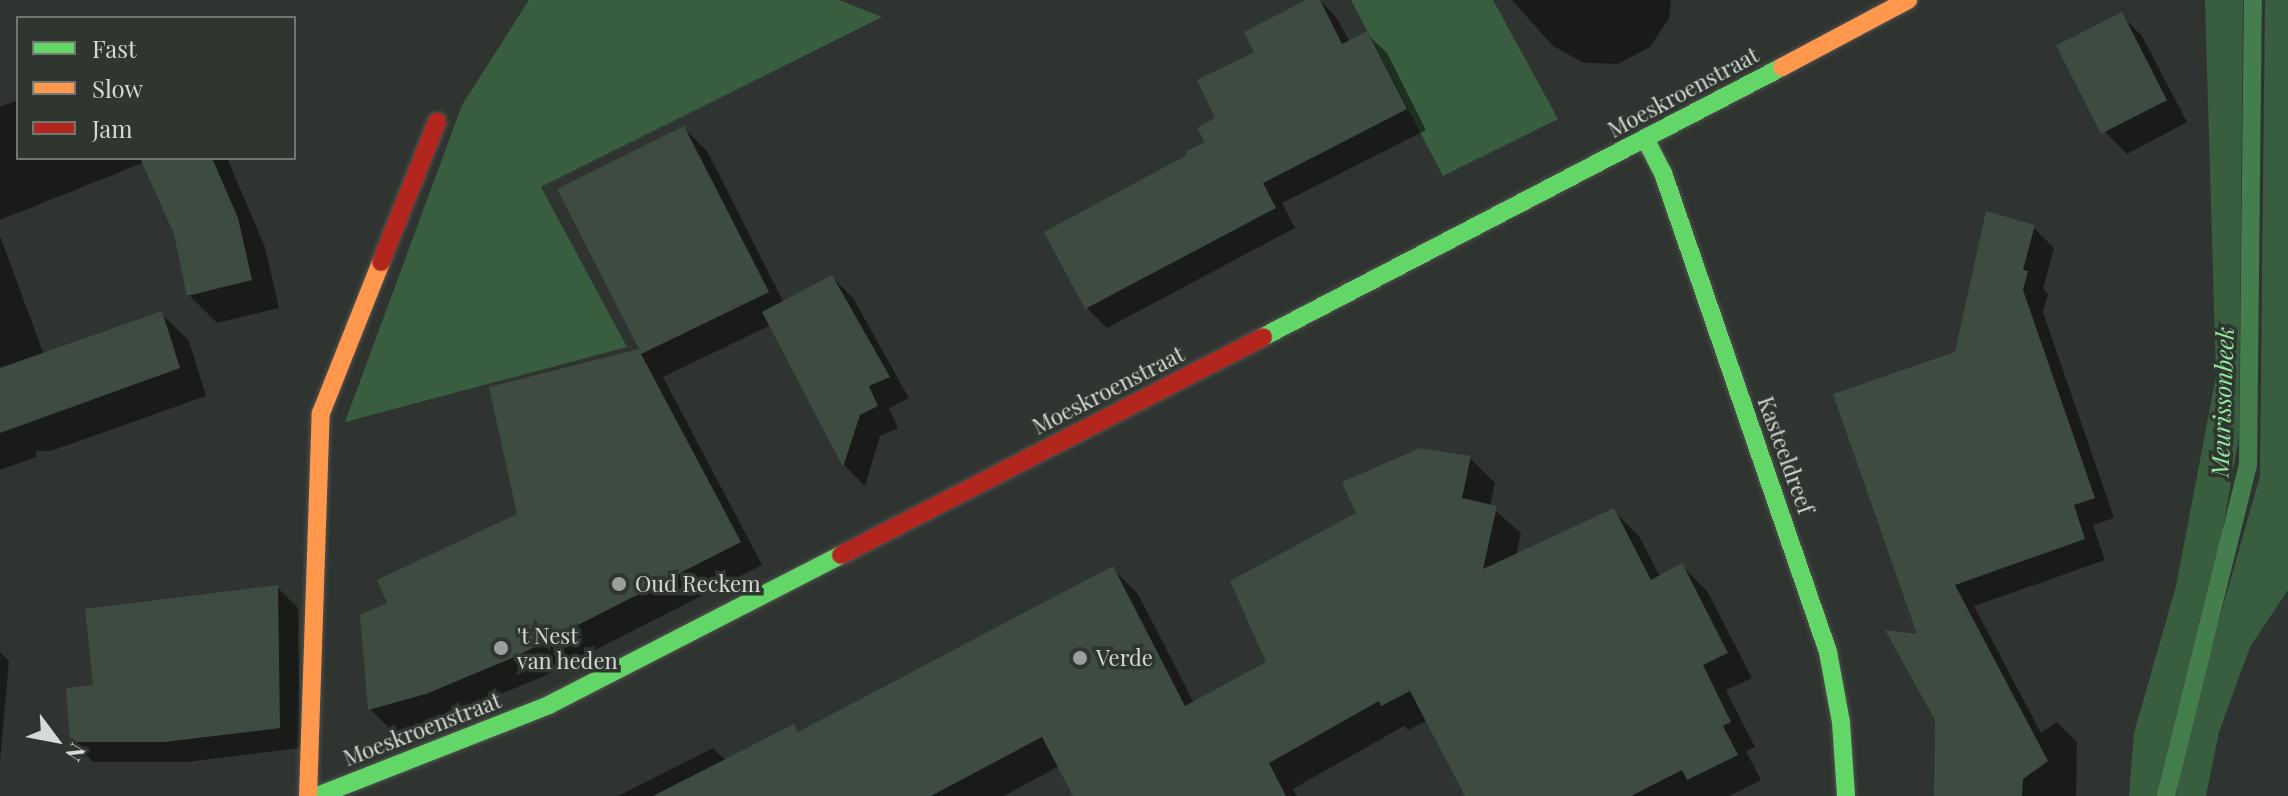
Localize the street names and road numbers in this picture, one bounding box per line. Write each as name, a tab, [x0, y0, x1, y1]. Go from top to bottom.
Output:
street label: Moeskroenstraat	[1603, 41, 1763, 143]
street label: Moeskroenstraat	[1028, 340, 1188, 440]
street label: Kasteeldreef	[1753, 393, 1819, 517]
street label: Moeskroenstraat	[339, 687, 505, 771]

